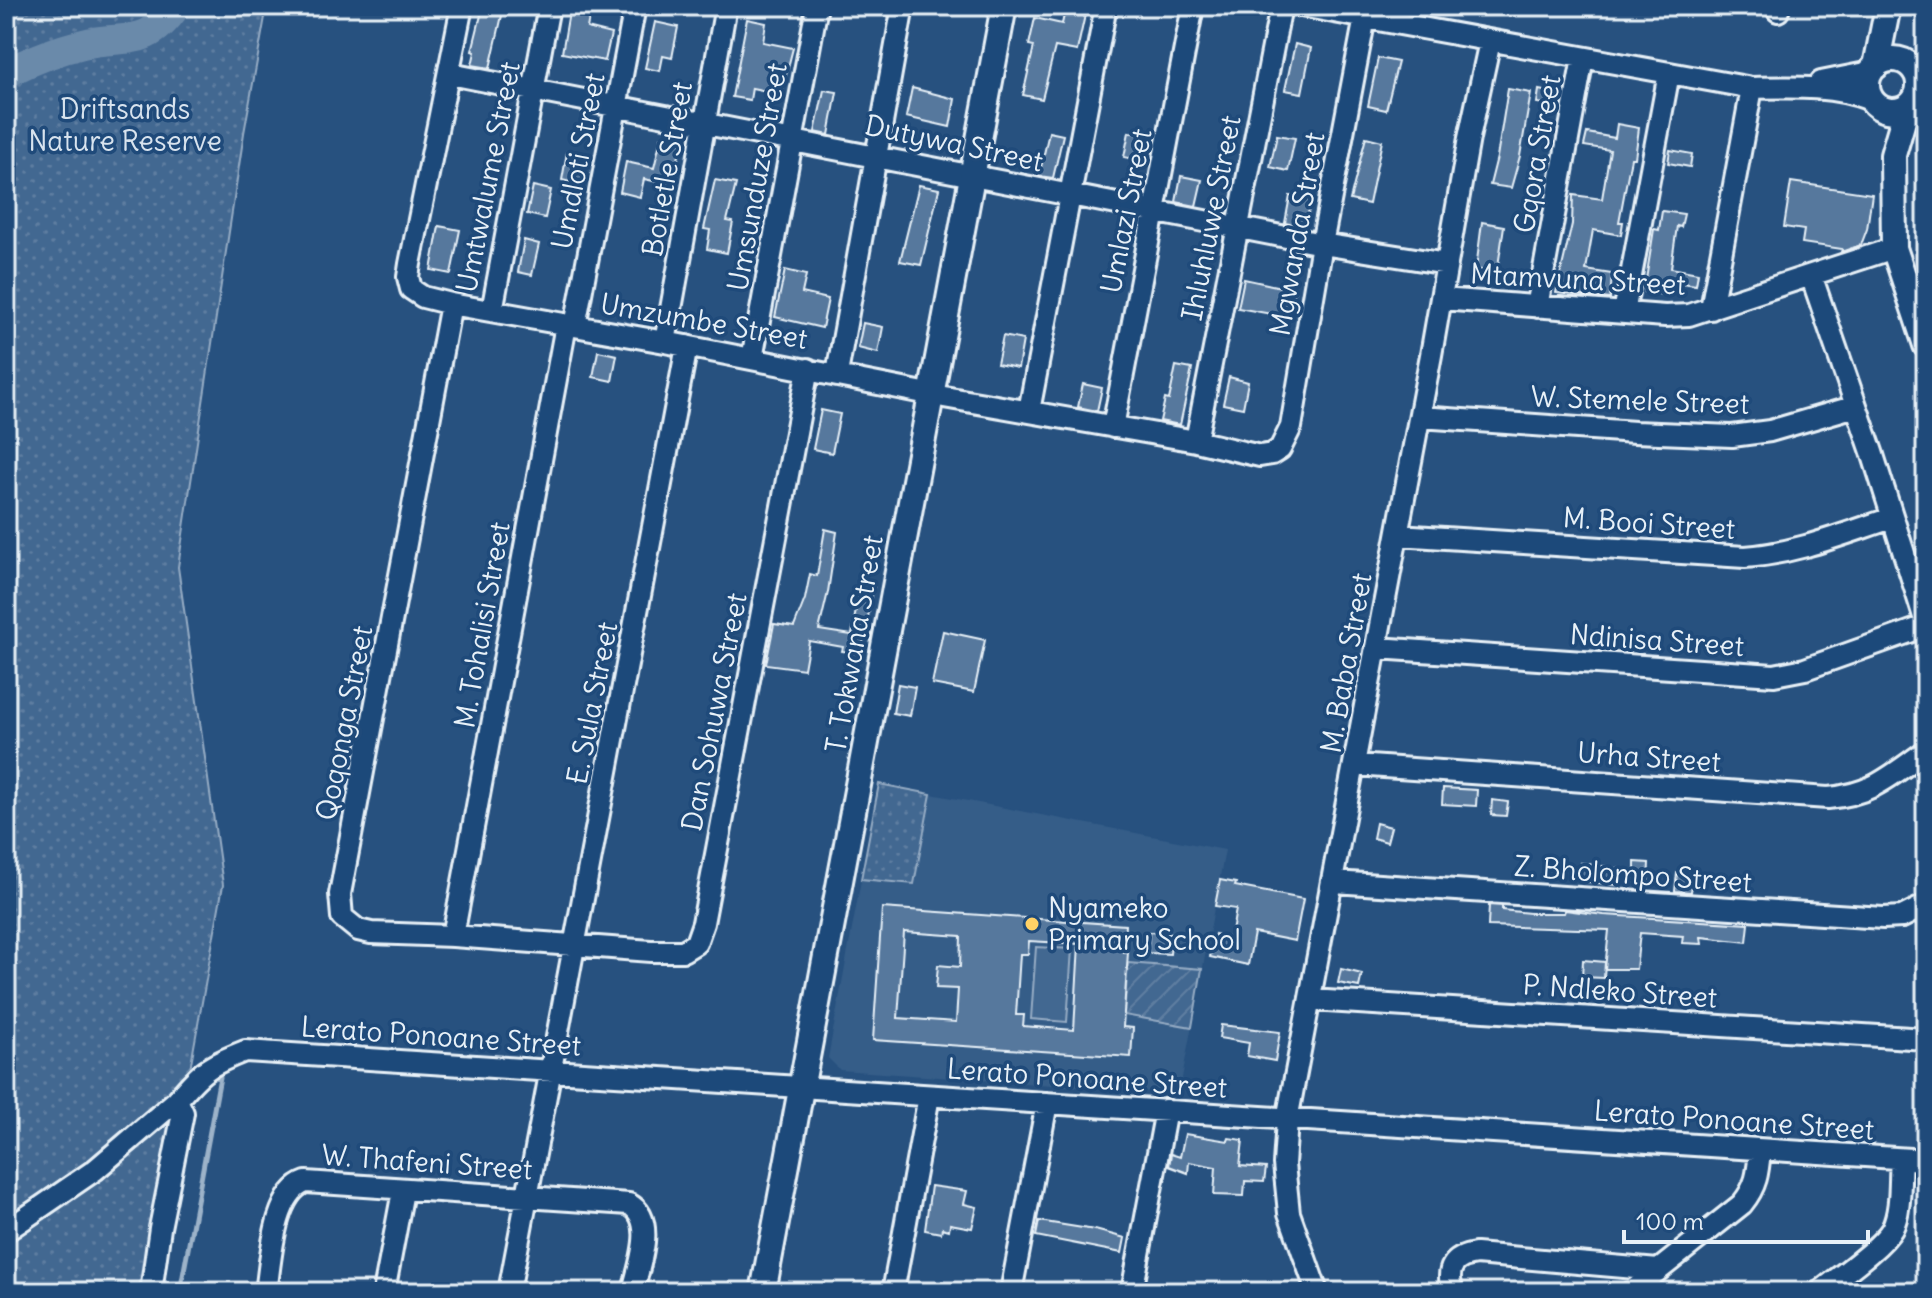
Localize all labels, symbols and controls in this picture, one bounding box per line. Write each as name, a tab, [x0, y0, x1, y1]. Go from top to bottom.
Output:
street label: Umtwalume Street	[448, 59, 528, 295]
street label: Umsunduze Street	[719, 60, 795, 294]
street label: Umdloti Street	[543, 70, 613, 252]
street label: Gqora Street	[1505, 72, 1569, 236]
street label: Botletle Street	[634, 79, 700, 259]
park label: Driftsands Nature Reserve	[28, 91, 222, 159]
street label: Dutywa Street	[862, 107, 1046, 179]
street label: Ihluhluwe Street	[1173, 112, 1249, 324]
street label: Umlazi Street	[1092, 126, 1160, 296]
street label: Mgwanda Street	[1261, 129, 1333, 339]
street label: Mtamvuna Street	[1469, 255, 1687, 303]
street label: Umzumbe Street	[598, 285, 810, 357]
street label: W. Stemele Street	[1530, 378, 1750, 422]
street label: M. Booi Street	[1562, 499, 1736, 547]
street label: M. Tohalisi Street	[446, 519, 518, 731]
street label: T. Tokwana Street	[817, 532, 891, 756]
street label: M. Baba Street	[1312, 570, 1380, 756]
street label: Dan Sohuwa Street	[673, 590, 755, 834]
street label: Ndinisa Street	[1569, 616, 1745, 664]
street label: E. Sula Street	[559, 619, 625, 787]
street label: Qoqonga Street	[308, 623, 380, 823]
street label: Urha Street	[1576, 734, 1722, 780]
street label: Z. Bholompo Street	[1513, 848, 1753, 900]
place label: Nyameko Primary School	[1048, 890, 1241, 958]
marker: Nyameko Primary School	[1023, 915, 1041, 933]
street label: P. Ndleko Street	[1522, 966, 1718, 1016]
street label: Lerato Ponoane Street	[300, 1008, 582, 1064]
street label: Lerato Ponoane Street	[946, 1050, 1228, 1106]
street label: Lerato Ponoane Street	[1593, 1092, 1875, 1148]
street label: W. Thafeni Street	[320, 1137, 534, 1187]
scale bar	[1624, 1194, 1868, 1244]
text: 100 m	[1636, 1206, 1704, 1236]

